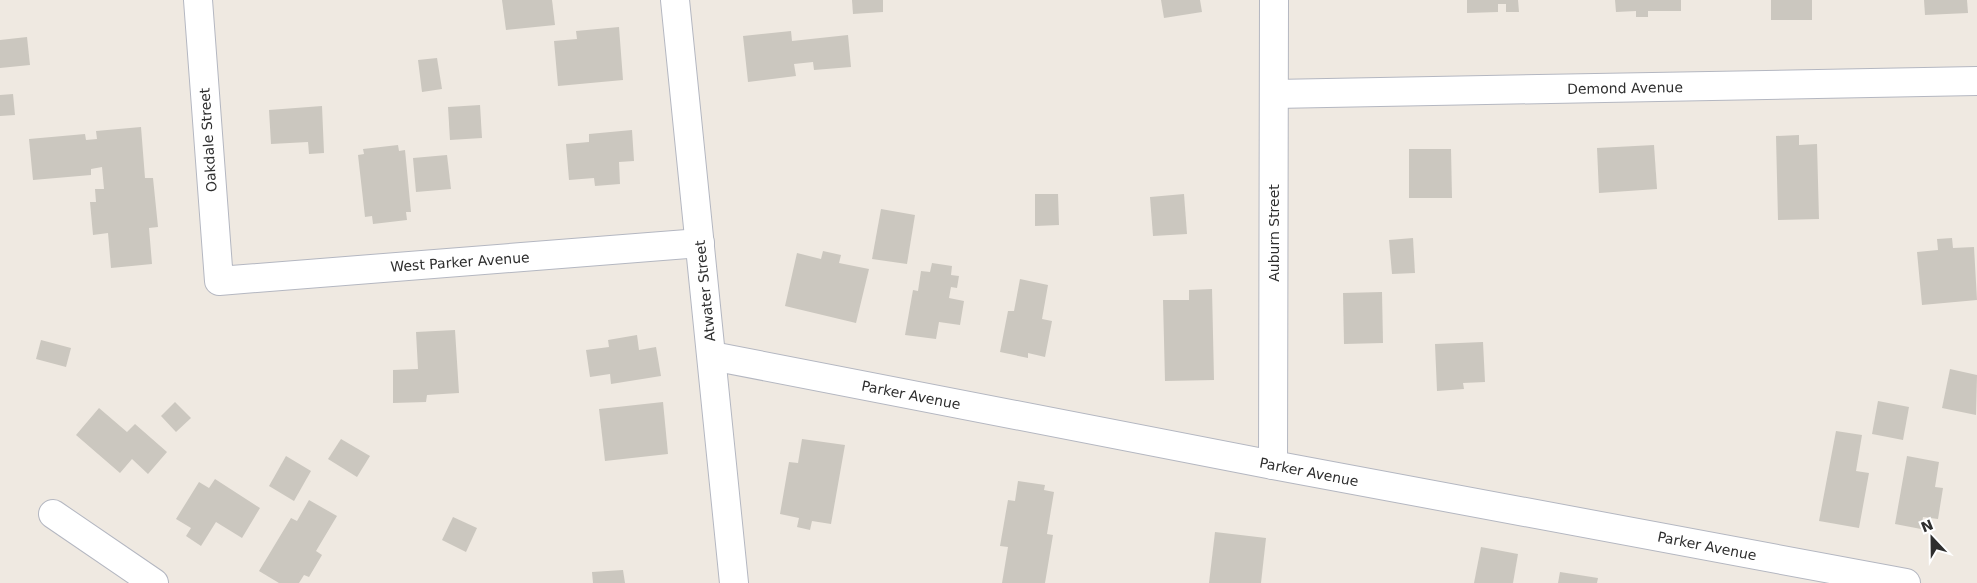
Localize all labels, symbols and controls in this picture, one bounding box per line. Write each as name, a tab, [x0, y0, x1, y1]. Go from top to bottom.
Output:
street label: Demond Avenue	[1567, 79, 1683, 97]
street label: Oakdale Street	[196, 87, 220, 193]
street label: Auburn Street	[1266, 184, 1282, 282]
street label: Atwater Street	[692, 239, 718, 342]
street label: West Parker Avenue	[390, 249, 530, 275]
street label: Parker Avenue	[860, 378, 962, 412]
street label: Parker Avenue	[1258, 455, 1360, 489]
north arrow	[1907, 513, 1957, 563]
text: N	[1919, 516, 1936, 536]
street label: Parker Avenue	[1656, 529, 1758, 563]

